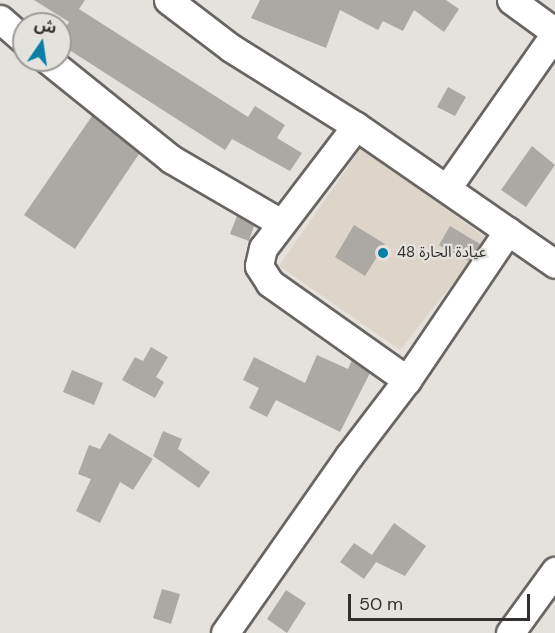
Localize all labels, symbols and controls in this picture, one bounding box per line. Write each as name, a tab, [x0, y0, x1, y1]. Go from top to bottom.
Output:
north arrow	[12, 12, 72, 72]
text: ش	[33, 13, 59, 39]
marker: عيادة الحارة 48	[374, 244, 392, 262]
place label: عيادة الحارة 48	[397, 244, 486, 262]
scale bar	[351, 582, 532, 620]
text: 50 m	[359, 592, 403, 616]

